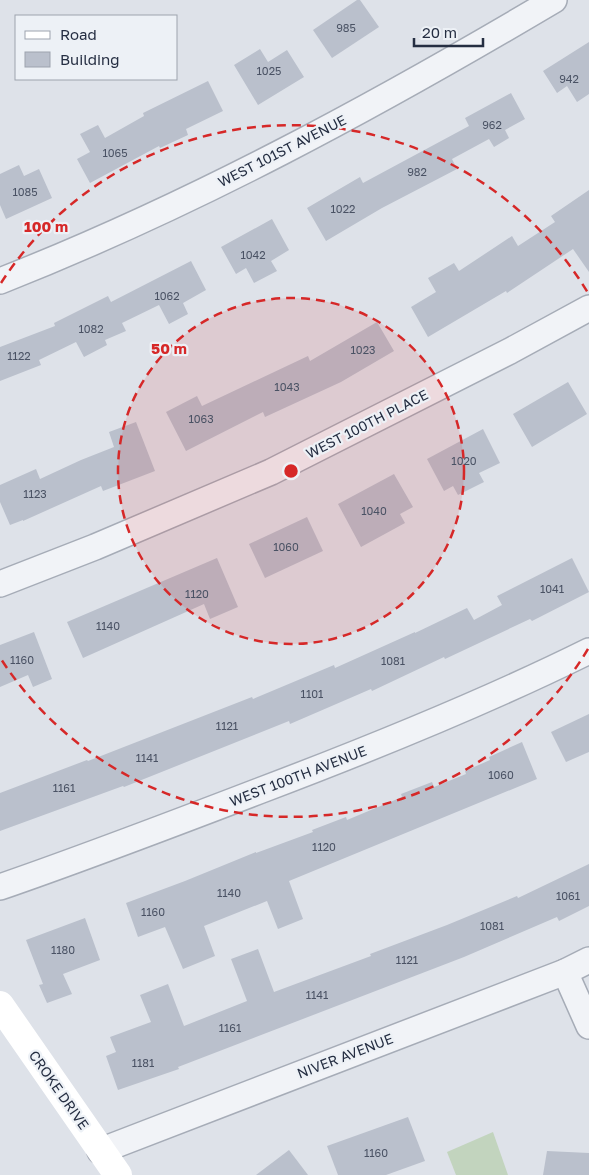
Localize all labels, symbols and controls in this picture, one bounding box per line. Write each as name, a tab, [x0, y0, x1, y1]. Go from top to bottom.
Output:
legend	[15, 15, 178, 80]
scale bar	[414, 15, 483, 47]
house number: 985	[336, 21, 356, 34]
text: 20 m	[422, 23, 457, 41]
text: Road	[60, 25, 97, 43]
text: Building	[60, 50, 120, 68]
house number: 1025	[257, 64, 281, 77]
house number: 942	[559, 72, 579, 85]
street label: WEST 101ST AVENUE	[215, 111, 349, 190]
house number: 962	[482, 118, 502, 131]
house number: 1065	[102, 146, 128, 159]
house number: 982	[407, 165, 427, 178]
house number: 1085	[12, 185, 38, 198]
house number: 1022	[331, 202, 355, 215]
text: 100 m	[24, 217, 68, 235]
house number: 1042	[240, 248, 266, 261]
house number: 1062	[154, 289, 180, 302]
house number: 1082	[78, 322, 104, 335]
text: 50 m	[151, 339, 187, 357]
house number: 1023	[351, 343, 375, 356]
house number: 1122	[7, 349, 31, 362]
house number: 1043	[274, 380, 300, 393]
street label: WEST 100TH PLACE	[303, 385, 431, 462]
house number: 1063	[188, 412, 214, 425]
house number: 1020	[451, 454, 477, 467]
centre of rings	[282, 462, 300, 480]
house number: 1123	[23, 487, 47, 500]
house number: 1040	[361, 504, 387, 517]
house number: 1060	[273, 540, 299, 553]
house number: 1041	[540, 582, 564, 595]
house number: 1120	[185, 587, 209, 600]
house number: 1140	[96, 619, 120, 632]
house number: 1160	[10, 653, 34, 666]
house number: 1081	[381, 654, 405, 667]
house number: 1101	[301, 687, 323, 700]
house number: 1121	[216, 719, 238, 732]
street label: WEST 100TH AVENUE	[227, 742, 369, 810]
house number: 1141	[136, 751, 158, 764]
house number: 1060	[488, 768, 514, 781]
house number: 1161	[53, 781, 75, 794]
house number: 1120	[312, 840, 336, 853]
house number: 1140	[217, 886, 241, 899]
house number: 1061	[556, 889, 580, 902]
house number: 1160	[141, 905, 165, 918]
house number: 1081	[480, 919, 504, 932]
house number: 1180	[51, 943, 75, 956]
house number: 1121	[396, 953, 418, 966]
house number: 1141	[306, 988, 328, 1001]
house number: 1161	[219, 1021, 241, 1034]
street label: NIVER AVENUE	[294, 1029, 395, 1082]
street label: CROKE DRIVE	[26, 1047, 93, 1133]
house number: 1181	[132, 1056, 154, 1069]
house number: 1160	[364, 1146, 388, 1159]

